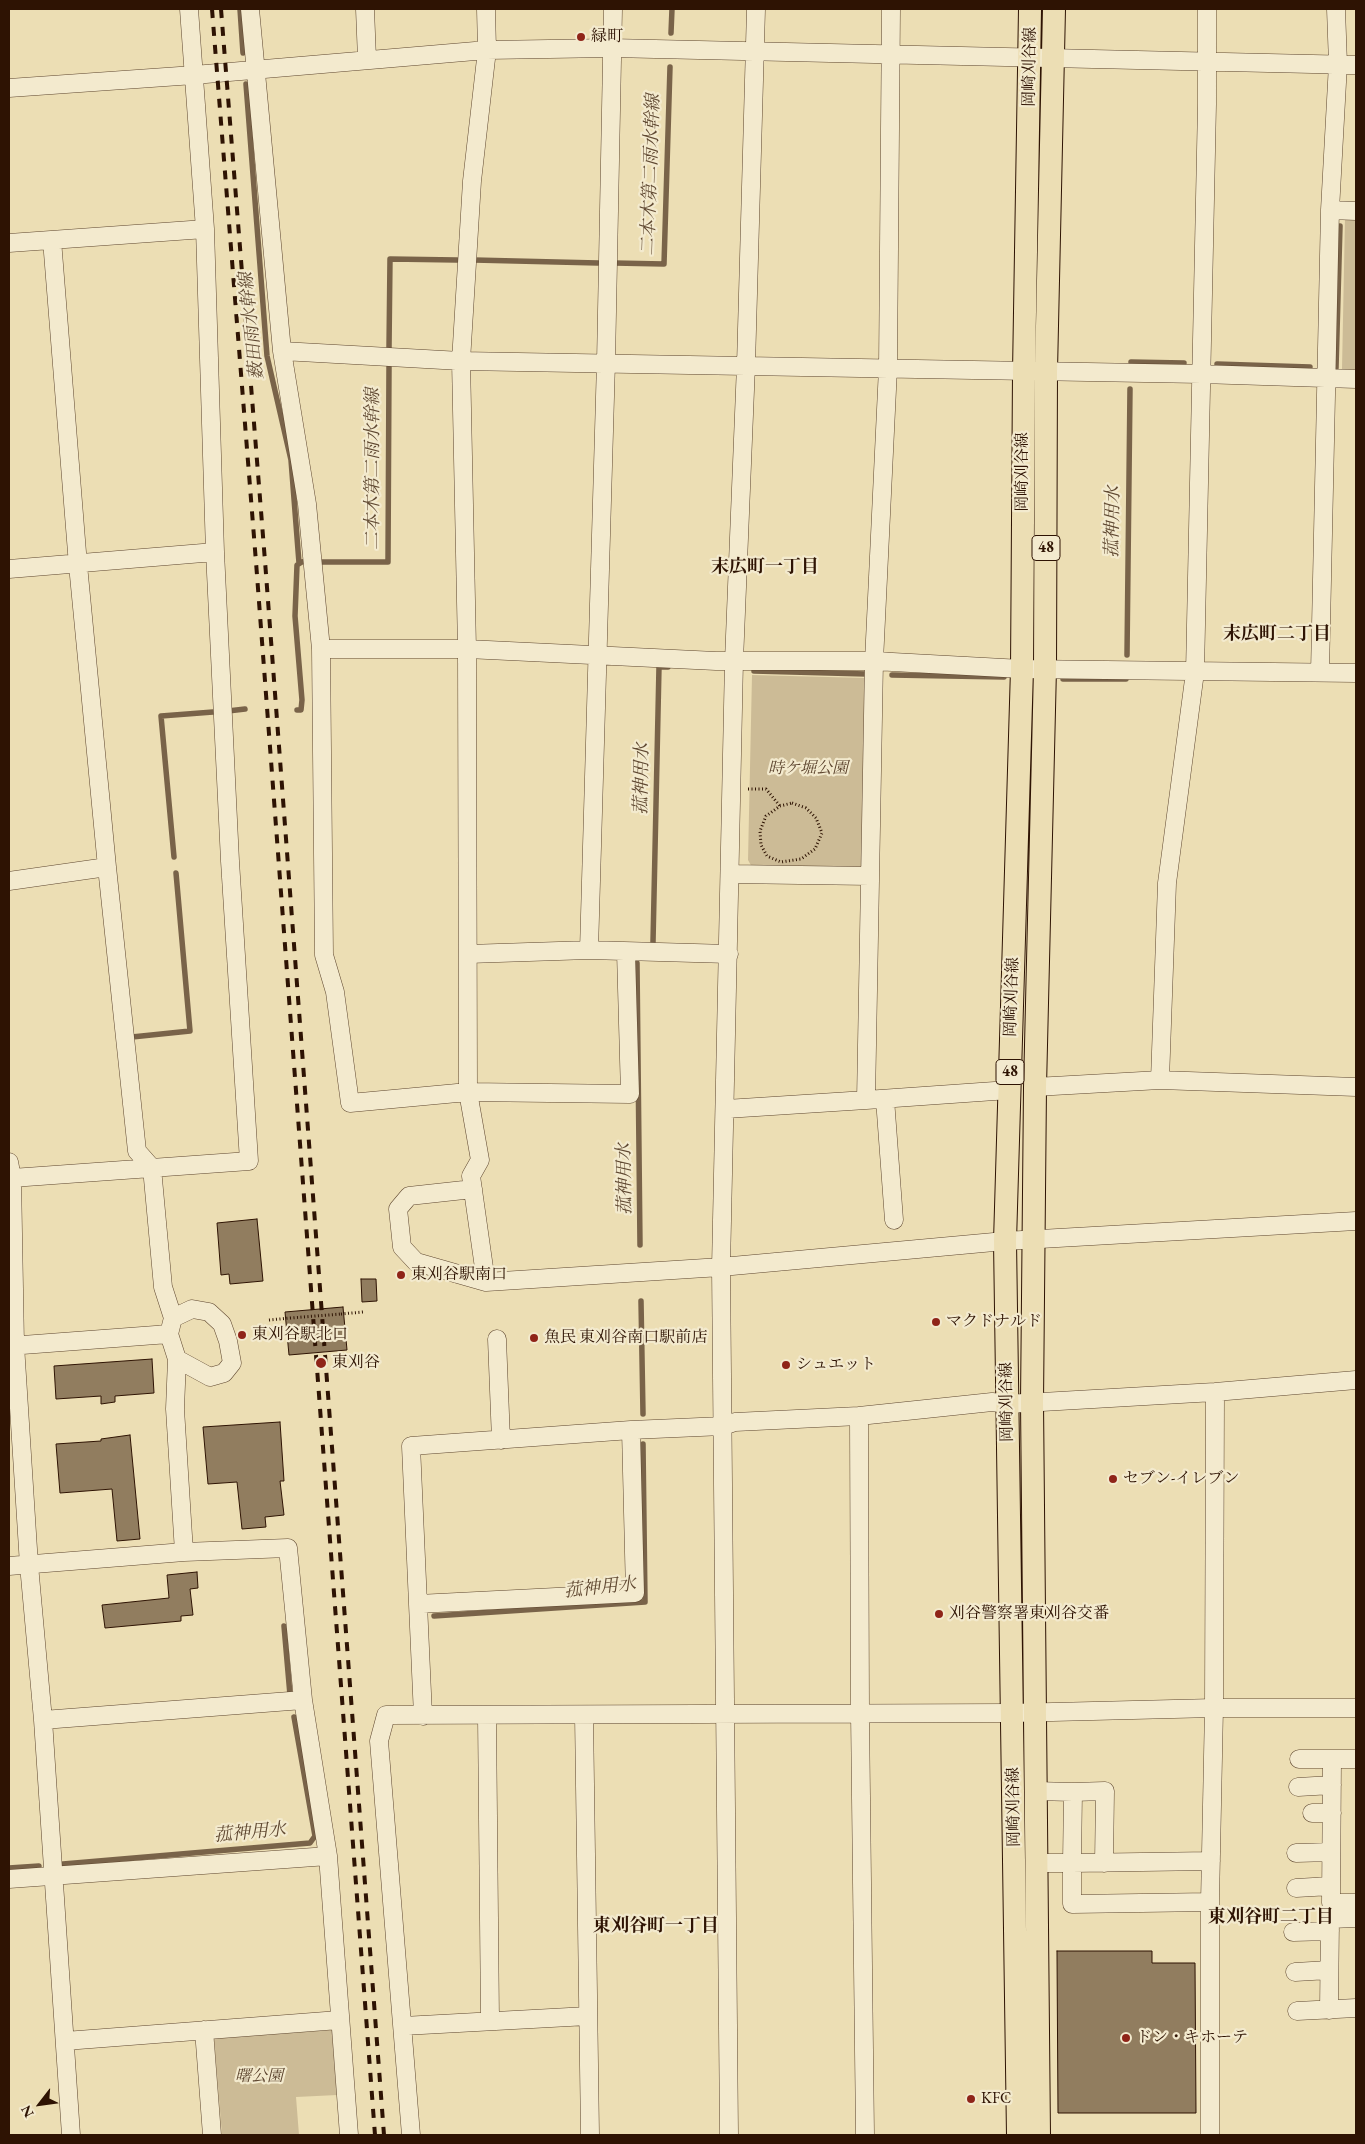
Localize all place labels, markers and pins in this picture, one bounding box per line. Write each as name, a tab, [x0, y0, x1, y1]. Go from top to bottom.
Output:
place label: 緑町	[591, 27, 623, 47]
marker: 緑町	[575, 31, 587, 43]
place label: 東刈谷駅南口	[411, 1265, 507, 1285]
marker: 東刈谷駅南口	[395, 1269, 407, 1281]
place label: マクドナルド	[946, 1312, 1042, 1332]
marker: マクドナルド	[930, 1316, 942, 1328]
place label: 東刈谷駅北口	[252, 1325, 348, 1345]
place label: 魚民 東刈谷南口駅前店	[544, 1328, 707, 1348]
marker: 東刈谷駅北口	[236, 1329, 248, 1341]
marker: 魚民 東刈谷南口駅前店	[528, 1332, 540, 1344]
place label: 東刈谷	[332, 1353, 380, 1373]
place label: シュエット	[796, 1355, 876, 1375]
marker: 東刈谷	[314, 1356, 328, 1370]
marker: シュエット	[780, 1359, 792, 1371]
place label: セブン-イレブン	[1123, 1469, 1239, 1489]
marker: セブン-イレブン	[1107, 1473, 1119, 1485]
place label: 刈谷警察署東刈谷交番	[949, 1604, 1109, 1624]
marker: 刈谷警察署東刈谷交番	[933, 1608, 945, 1620]
place label: ドン・キホーテ	[1136, 2028, 1248, 2048]
marker: ドン・キホーテ	[1120, 2032, 1132, 2044]
place label: KFC	[981, 2089, 1011, 2109]
marker: KFC	[965, 2093, 977, 2105]

